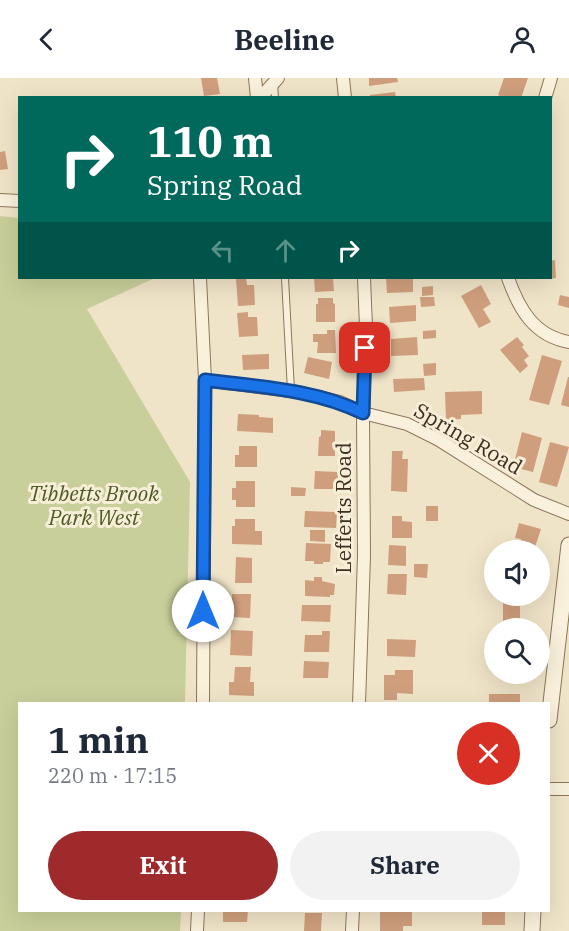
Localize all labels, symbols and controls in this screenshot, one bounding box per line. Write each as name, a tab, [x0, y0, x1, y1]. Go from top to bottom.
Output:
text: Beeline	[234, 22, 335, 57]
icon: back	[30, 23, 63, 56]
icon: person	[506, 23, 539, 56]
text: 110 m	[147, 114, 273, 169]
icon: right	[48, 120, 126, 198]
text: Spring Road	[147, 167, 302, 202]
icon: left	[206, 234, 239, 267]
icon: ahead	[269, 234, 302, 267]
icon: right	[332, 234, 365, 267]
pin	[339, 322, 390, 373]
icon: arrive	[348, 331, 381, 364]
street label: Spring Road	[409, 396, 528, 481]
street label: Lefferts Road	[329, 442, 357, 574]
park label: Tibbetts Brook Park West	[29, 479, 160, 531]
map controls	[484, 540, 550, 684]
button: sound	[484, 540, 550, 606]
position arrow	[171, 579, 235, 643]
button: search	[484, 618, 550, 684]
text: 1 min	[48, 716, 149, 763]
button: close	[457, 722, 520, 785]
text: 220 m · 17:15	[48, 762, 177, 789]
button: Exit	[48, 831, 278, 900]
button: Share	[290, 831, 520, 900]

